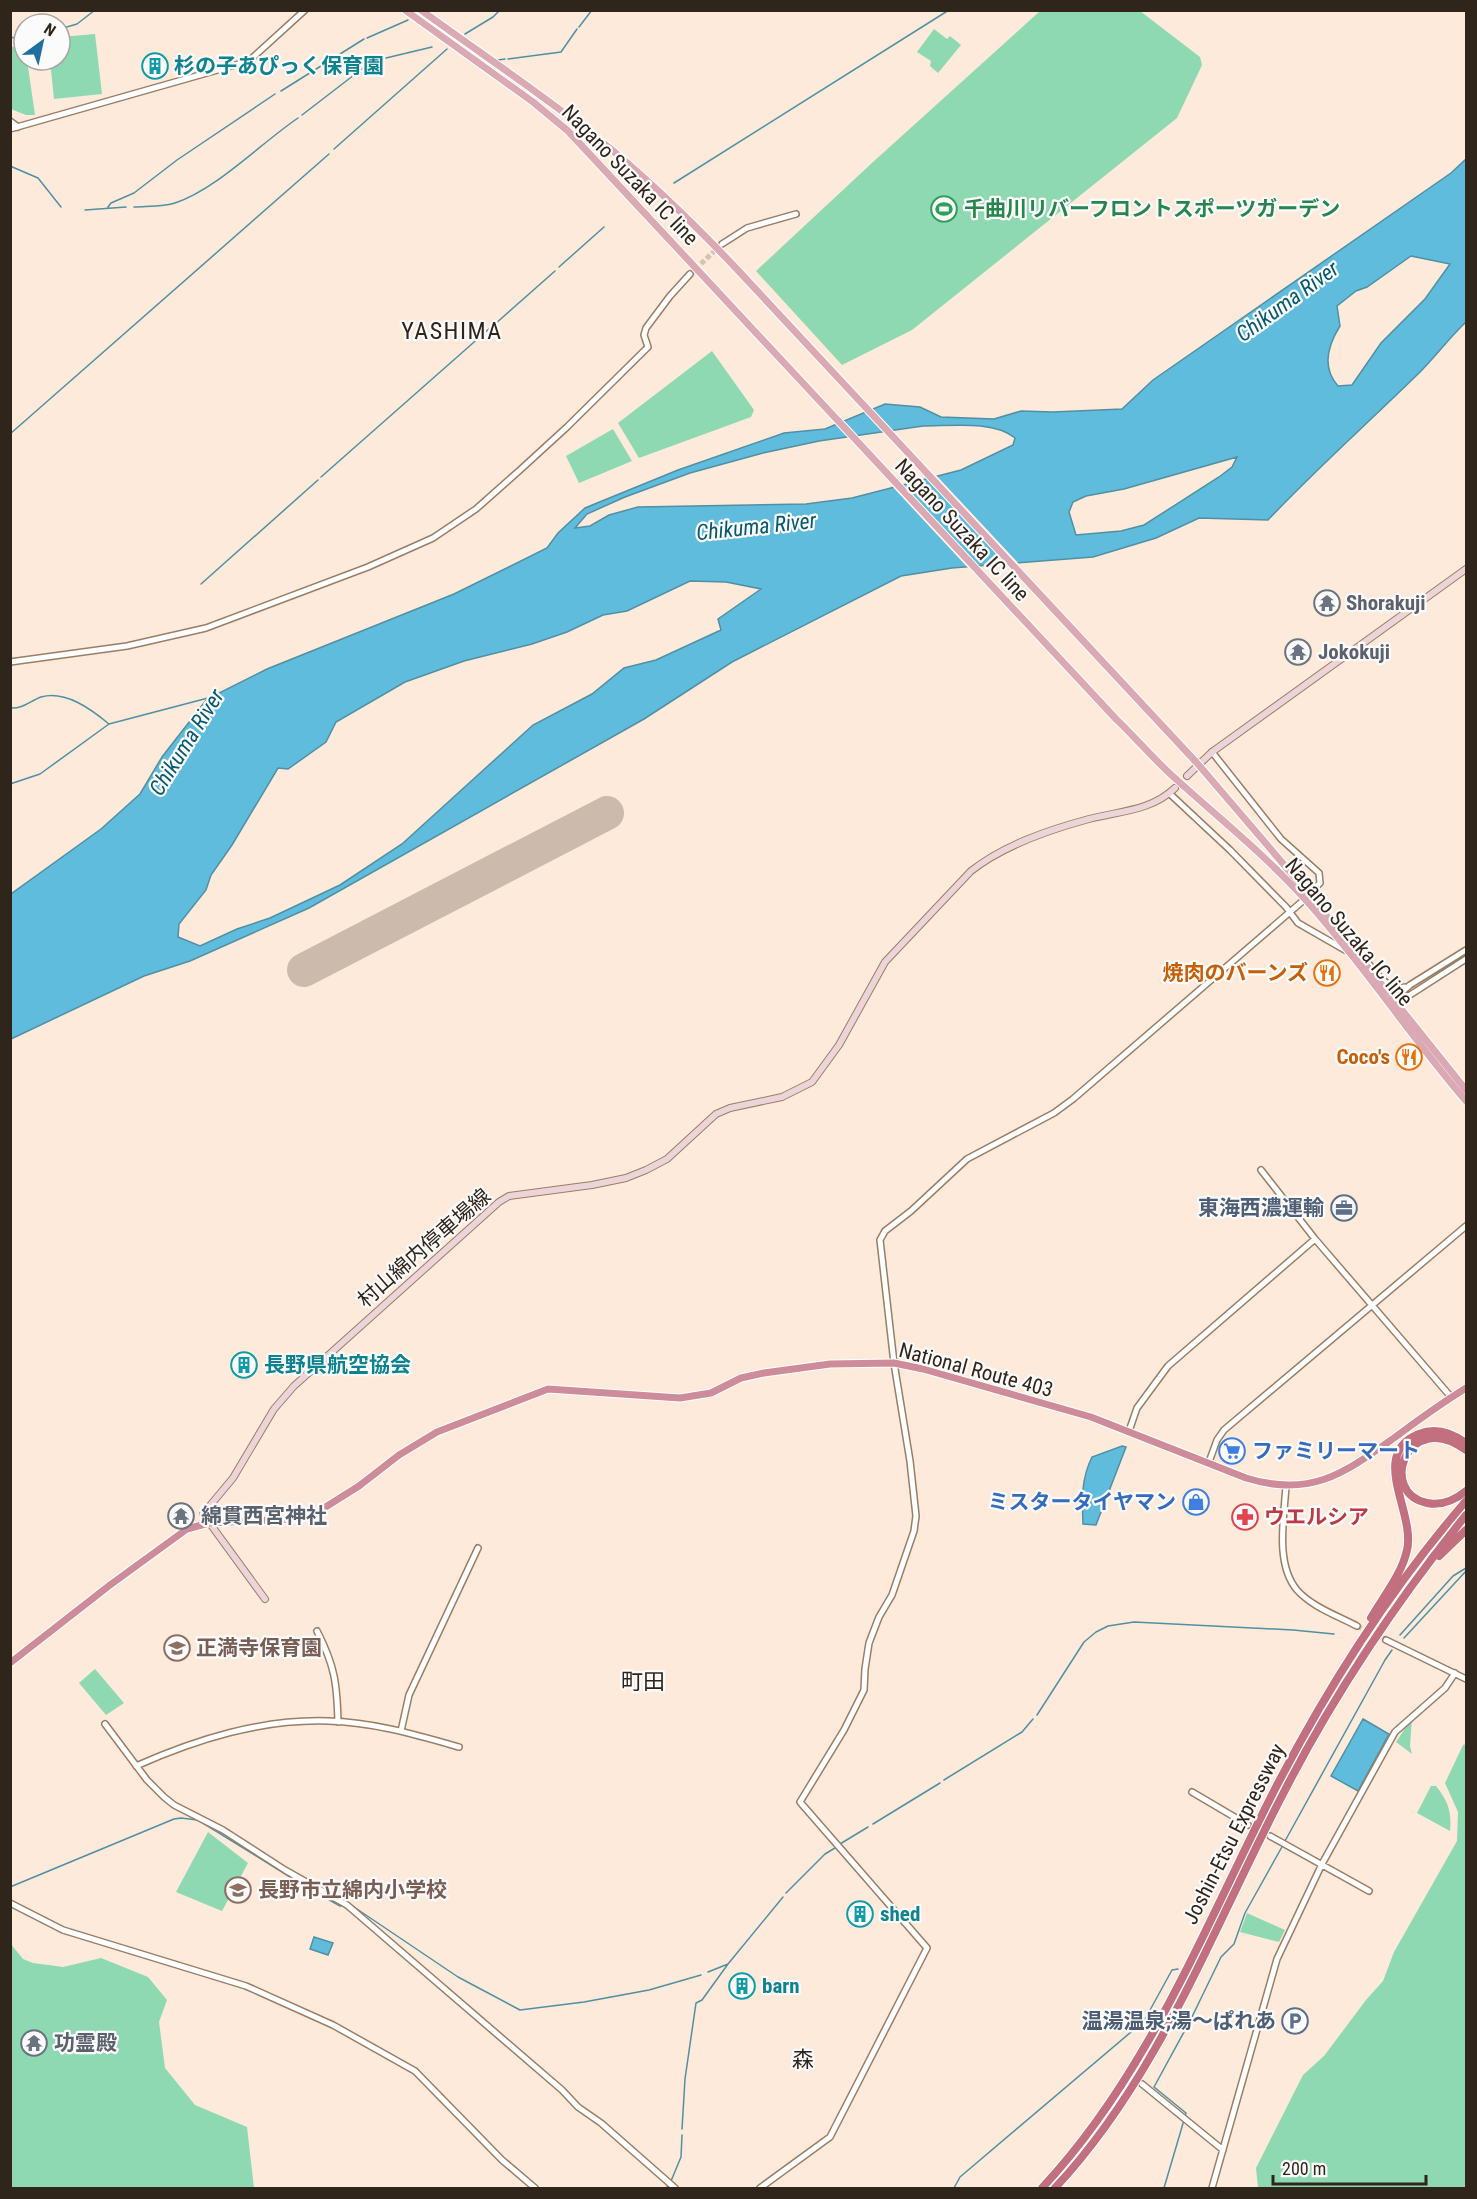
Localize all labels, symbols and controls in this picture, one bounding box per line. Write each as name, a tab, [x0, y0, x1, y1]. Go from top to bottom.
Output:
north arrow	[12, 12, 72, 72]
text: N	[41, 19, 59, 40]
building icon: 杉の子あぴっく保育園	[140, 51, 170, 81]
place label: 杉の子あぴっく保育園	[174, 54, 384, 78]
street label: Nagano Suzaka IC line	[557, 100, 703, 250]
sports icon: 千曲川リバーフロントスポーツガーデン	[929, 194, 959, 224]
place label: 千曲川リバーフロントスポーツガーデン	[964, 197, 1340, 221]
water label: Chikuma River	[1231, 256, 1344, 347]
district label: YASHIMA	[401, 317, 503, 345]
street label: Nagano Suzaka IC line	[890, 454, 1034, 606]
water label: Chikuma River	[695, 508, 818, 545]
temple icon: Shorakuji	[1312, 588, 1342, 618]
place label: Shorakuji	[1346, 591, 1425, 615]
temple icon: Jokokuji	[1283, 637, 1313, 667]
place label: Jokokuji	[1318, 640, 1390, 664]
water label: Chikuma River	[144, 684, 229, 800]
street label: Nagano Suzaka IC line	[1280, 853, 1418, 1011]
restaurant icon: 焼肉のバーンズ	[1312, 958, 1342, 988]
place label: 焼肉のバーンズ	[1162, 961, 1308, 985]
restaurant icon: Coco's	[1394, 1042, 1424, 1072]
place label: Coco's	[1336, 1045, 1390, 1069]
street label: 村山綿内停車場線	[353, 1184, 495, 1312]
office icon: 東海西濃運輸	[1329, 1193, 1359, 1223]
place label: 東海西濃運輸	[1198, 1196, 1324, 1220]
street label: National Route 403	[896, 1338, 1056, 1402]
building icon: 長野県航空協会	[229, 1350, 259, 1380]
place label: 長野県航空協会	[264, 1353, 411, 1377]
supermarket icon: ファミリーマート	[1217, 1436, 1247, 1466]
place label: ファミリーマート	[1252, 1439, 1420, 1463]
shop icon: ミスタータイヤマン	[1181, 1487, 1211, 1517]
place label: ミスタータイヤマン	[988, 1490, 1176, 1514]
temple icon: 綿貫西宮神社	[166, 1501, 196, 1531]
pharmacy icon: ウエルシア	[1230, 1502, 1260, 1532]
place label: 綿貫西宮神社	[201, 1504, 327, 1528]
place label: ウエルシア	[1264, 1505, 1369, 1529]
school or university icon: 正満寺保育園	[162, 1633, 192, 1663]
place label: 正満寺保育園	[196, 1636, 322, 1660]
district label: 町田	[621, 1669, 665, 1694]
street label: Joshin-Etsu Expressway	[1178, 1740, 1290, 1928]
school or university icon: 長野市立綿内小学校	[223, 1875, 253, 1905]
place label: 長野市立綿内小学校	[258, 1878, 447, 1902]
building icon: shed	[845, 1899, 875, 1929]
place label: shed	[880, 1902, 920, 1926]
building icon: barn	[727, 1971, 757, 2001]
place label: barn	[762, 1974, 800, 1998]
parking icon: 温湯温泉;湯〜ぱれあ	[1280, 2006, 1310, 2036]
place label: 温湯温泉;湯〜ぱれあ	[1082, 2009, 1276, 2033]
temple icon: 功霊殿	[19, 2028, 49, 2058]
place label: 功霊殿	[54, 2031, 117, 2055]
district label: 森	[792, 2047, 814, 2072]
scale bar	[1273, 2148, 1426, 2186]
text: 200 m	[1282, 2158, 1326, 2179]

